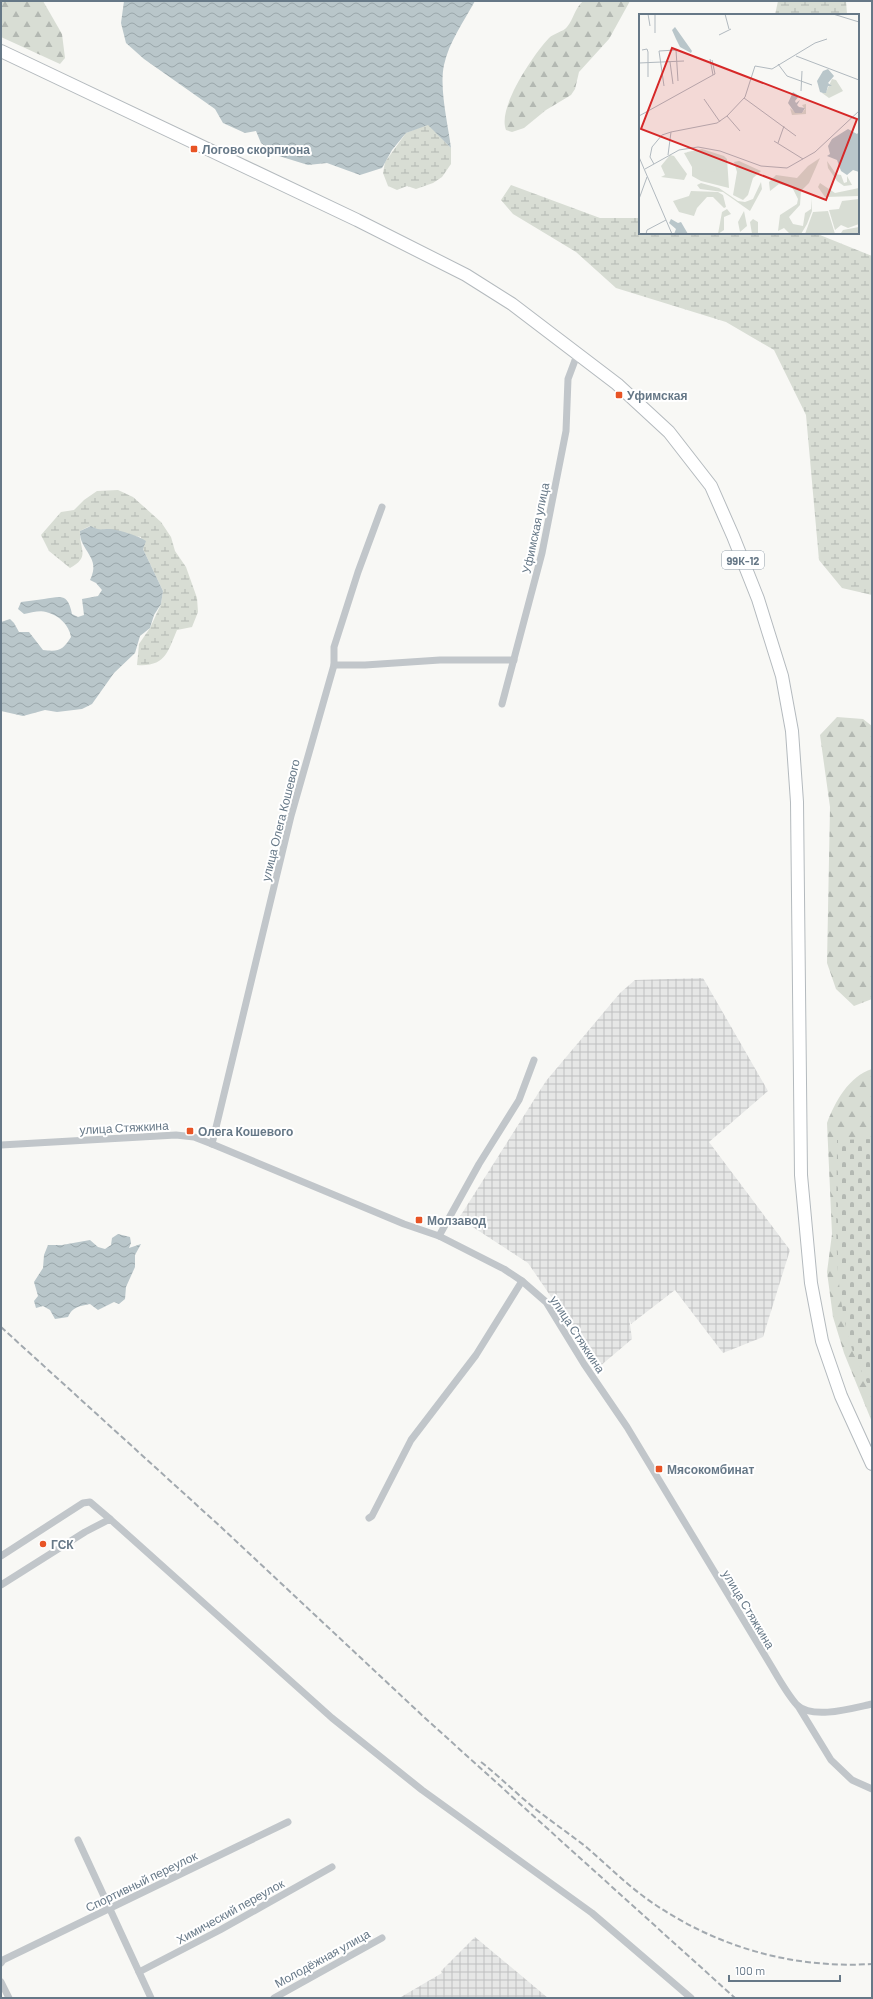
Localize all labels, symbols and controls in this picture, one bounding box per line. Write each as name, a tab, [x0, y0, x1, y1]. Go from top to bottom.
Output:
inset map	[639, 14, 859, 234]
place label: Логово скорпиона	[202, 142, 310, 157]
marker: Логово скорпиона	[189, 144, 199, 154]
place label: Уфимская	[627, 388, 687, 403]
marker: Уфимская	[614, 390, 624, 400]
street label: Уфимская улица	[519, 481, 553, 575]
road number: 99К-12	[722, 551, 764, 569]
street label: улица Олега Кошевого	[258, 757, 303, 883]
street label: улица Стяжкина	[79, 1118, 169, 1137]
place label: Олега Кошевого	[198, 1124, 293, 1138]
marker: Олега Кошевого	[185, 1126, 195, 1136]
place label: Молзавод	[427, 1213, 487, 1228]
marker: Молзавод	[414, 1215, 424, 1225]
street label: улица Стяжкина	[547, 1293, 608, 1376]
place label: Мясокомбинат	[667, 1462, 754, 1476]
marker: Мясокомбинат	[654, 1464, 664, 1474]
place label: ГСК	[51, 1537, 74, 1551]
marker: ГСК	[38, 1539, 48, 1549]
street label: улица Стяжкина	[719, 1567, 778, 1652]
street label: Спортивный переулок	[83, 1848, 200, 1915]
street label: Химический переулок	[174, 1875, 287, 1947]
street label: Молодёжная улица	[272, 1926, 373, 1991]
scale bar	[729, 1957, 840, 1983]
text: 100 m	[735, 1963, 765, 1977]

